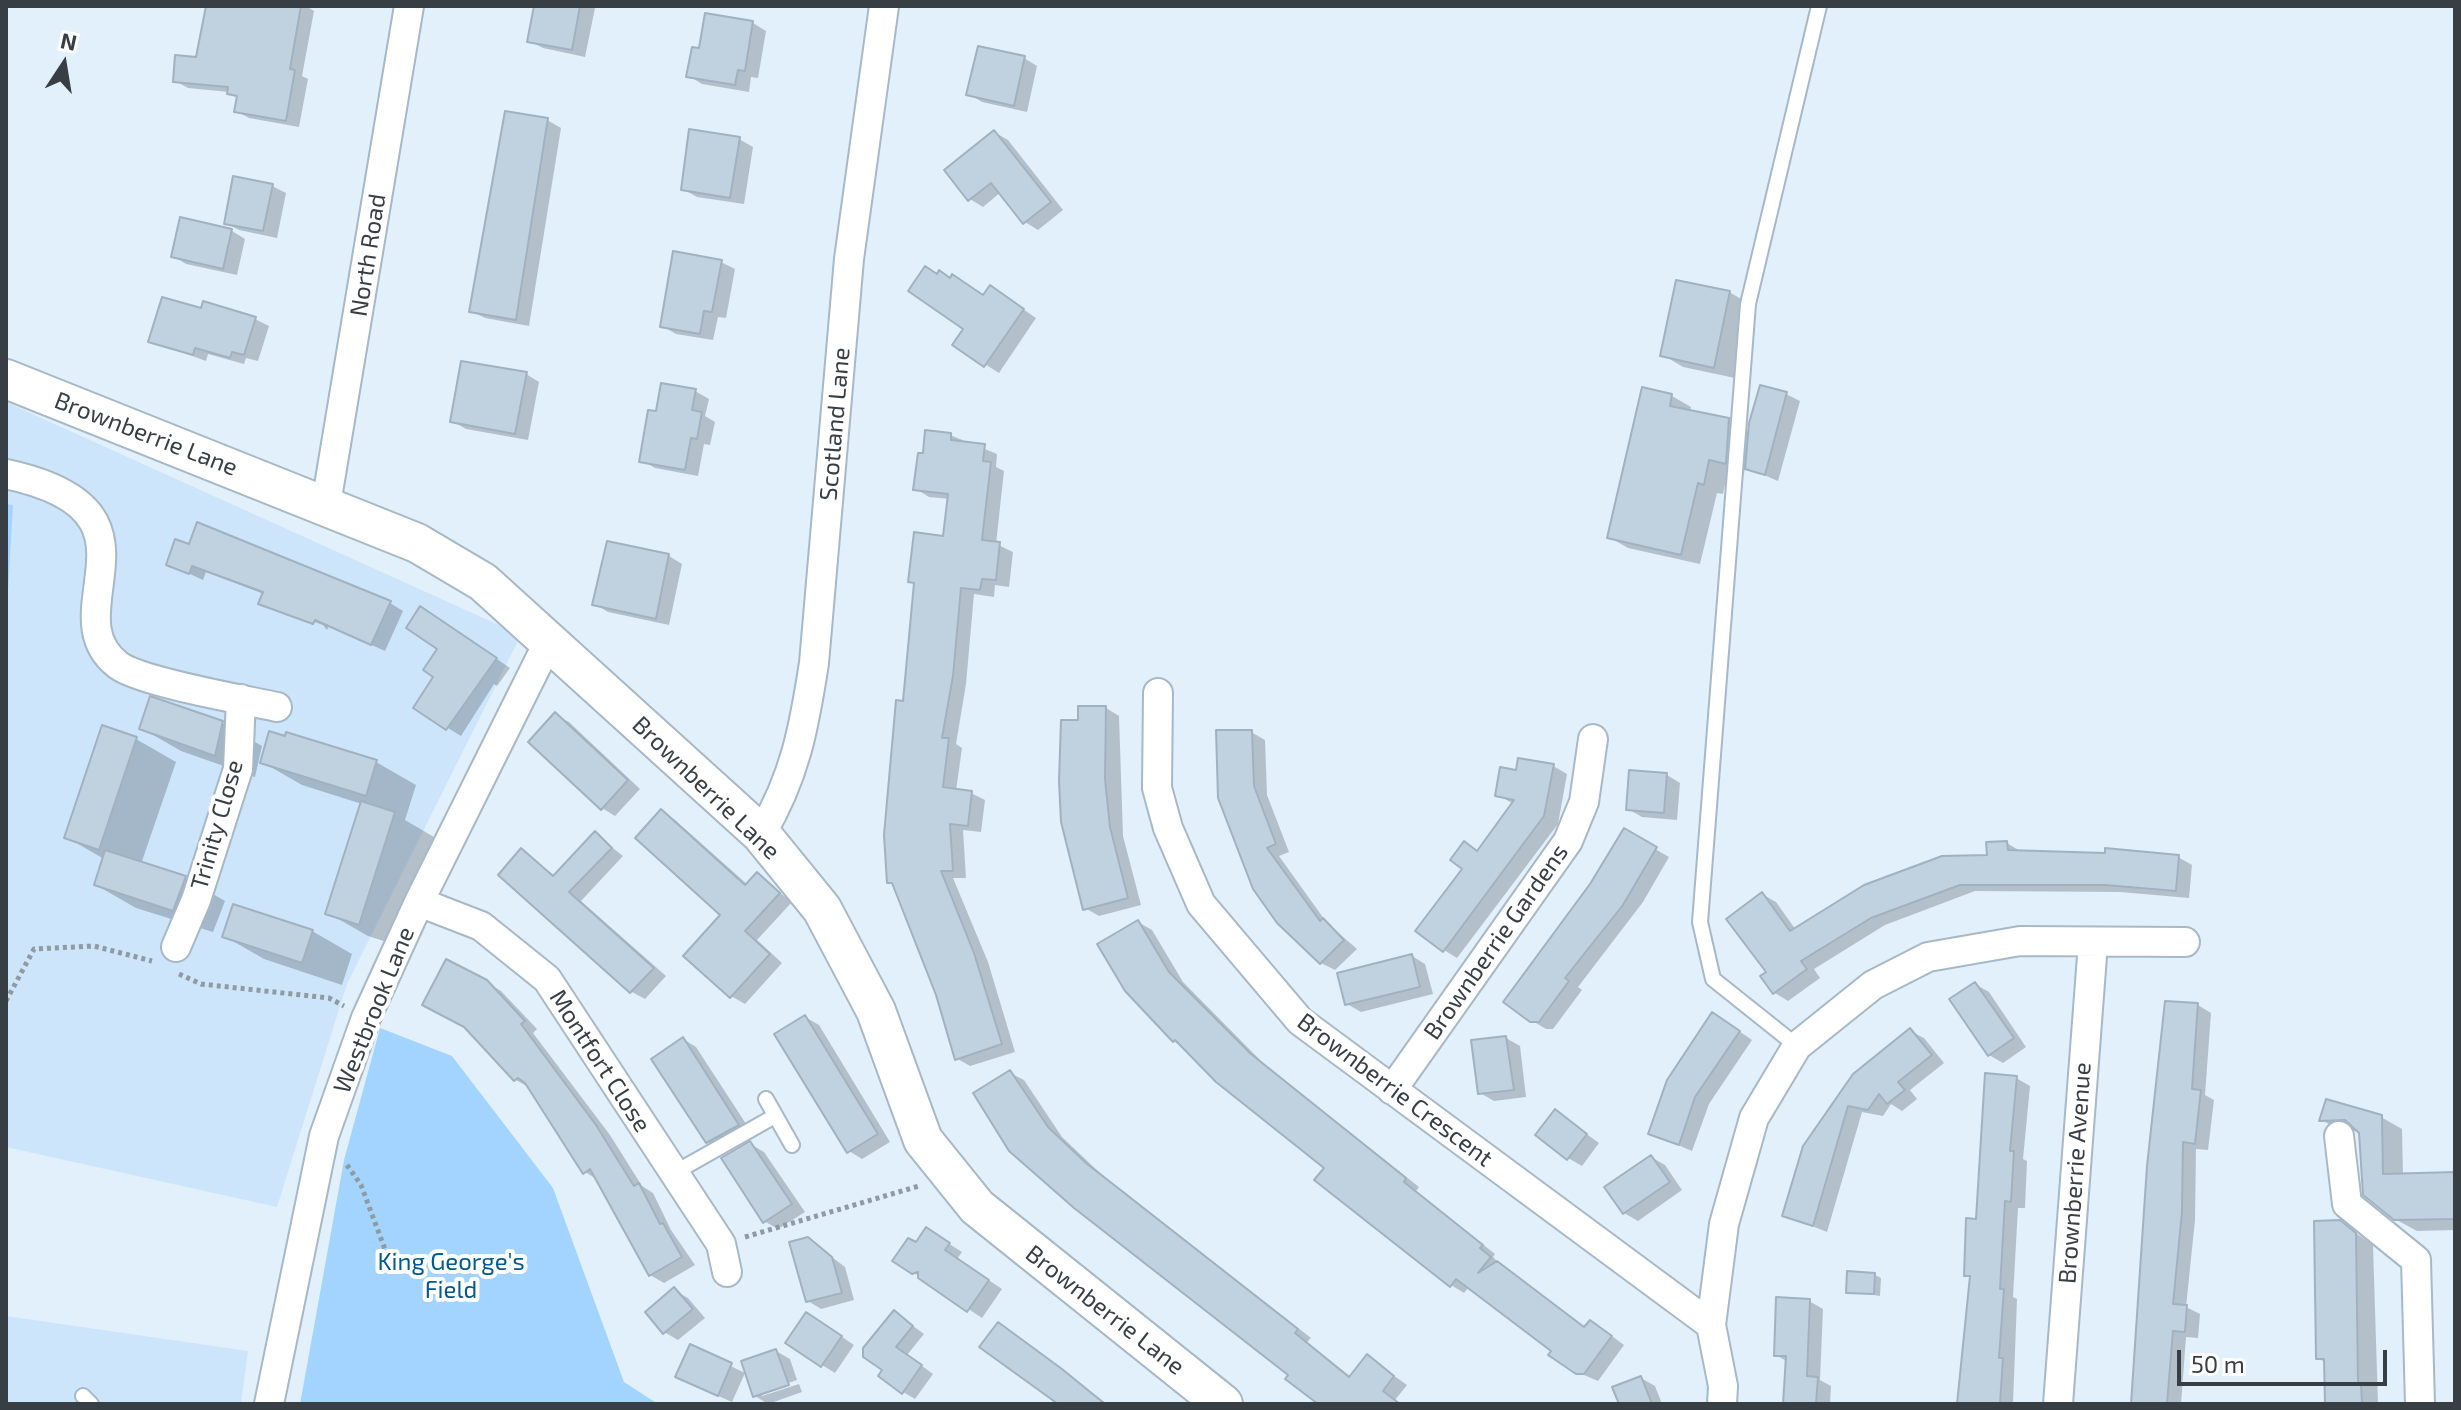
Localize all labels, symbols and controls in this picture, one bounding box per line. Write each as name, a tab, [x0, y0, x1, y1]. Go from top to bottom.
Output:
north arrow	[24, 24, 104, 104]
text: N	[59, 26, 79, 55]
street label: North Road	[344, 192, 392, 318]
street label: Scotland Lane	[814, 346, 856, 502]
street label: Brownberrie Lane	[50, 386, 242, 482]
street label: Brownberrie Lane	[626, 710, 786, 866]
street label: Trinity Close	[185, 757, 249, 893]
street label: Brownberrie Gardens	[1418, 839, 1574, 1045]
street label: Westbrook Lane	[328, 923, 420, 1097]
street label: Montfort Close	[543, 984, 657, 1138]
street label: Brownberrie Crescent	[1292, 1007, 1498, 1173]
street label: Brownberrie Avenue	[2053, 1061, 2097, 1285]
street label: Brownberrie Lane	[1020, 1239, 1190, 1381]
park label: King George's Field	[377, 1248, 525, 1304]
scale bar	[2181, 1334, 2391, 1384]
text: 50 m	[2191, 1349, 2245, 1378]

